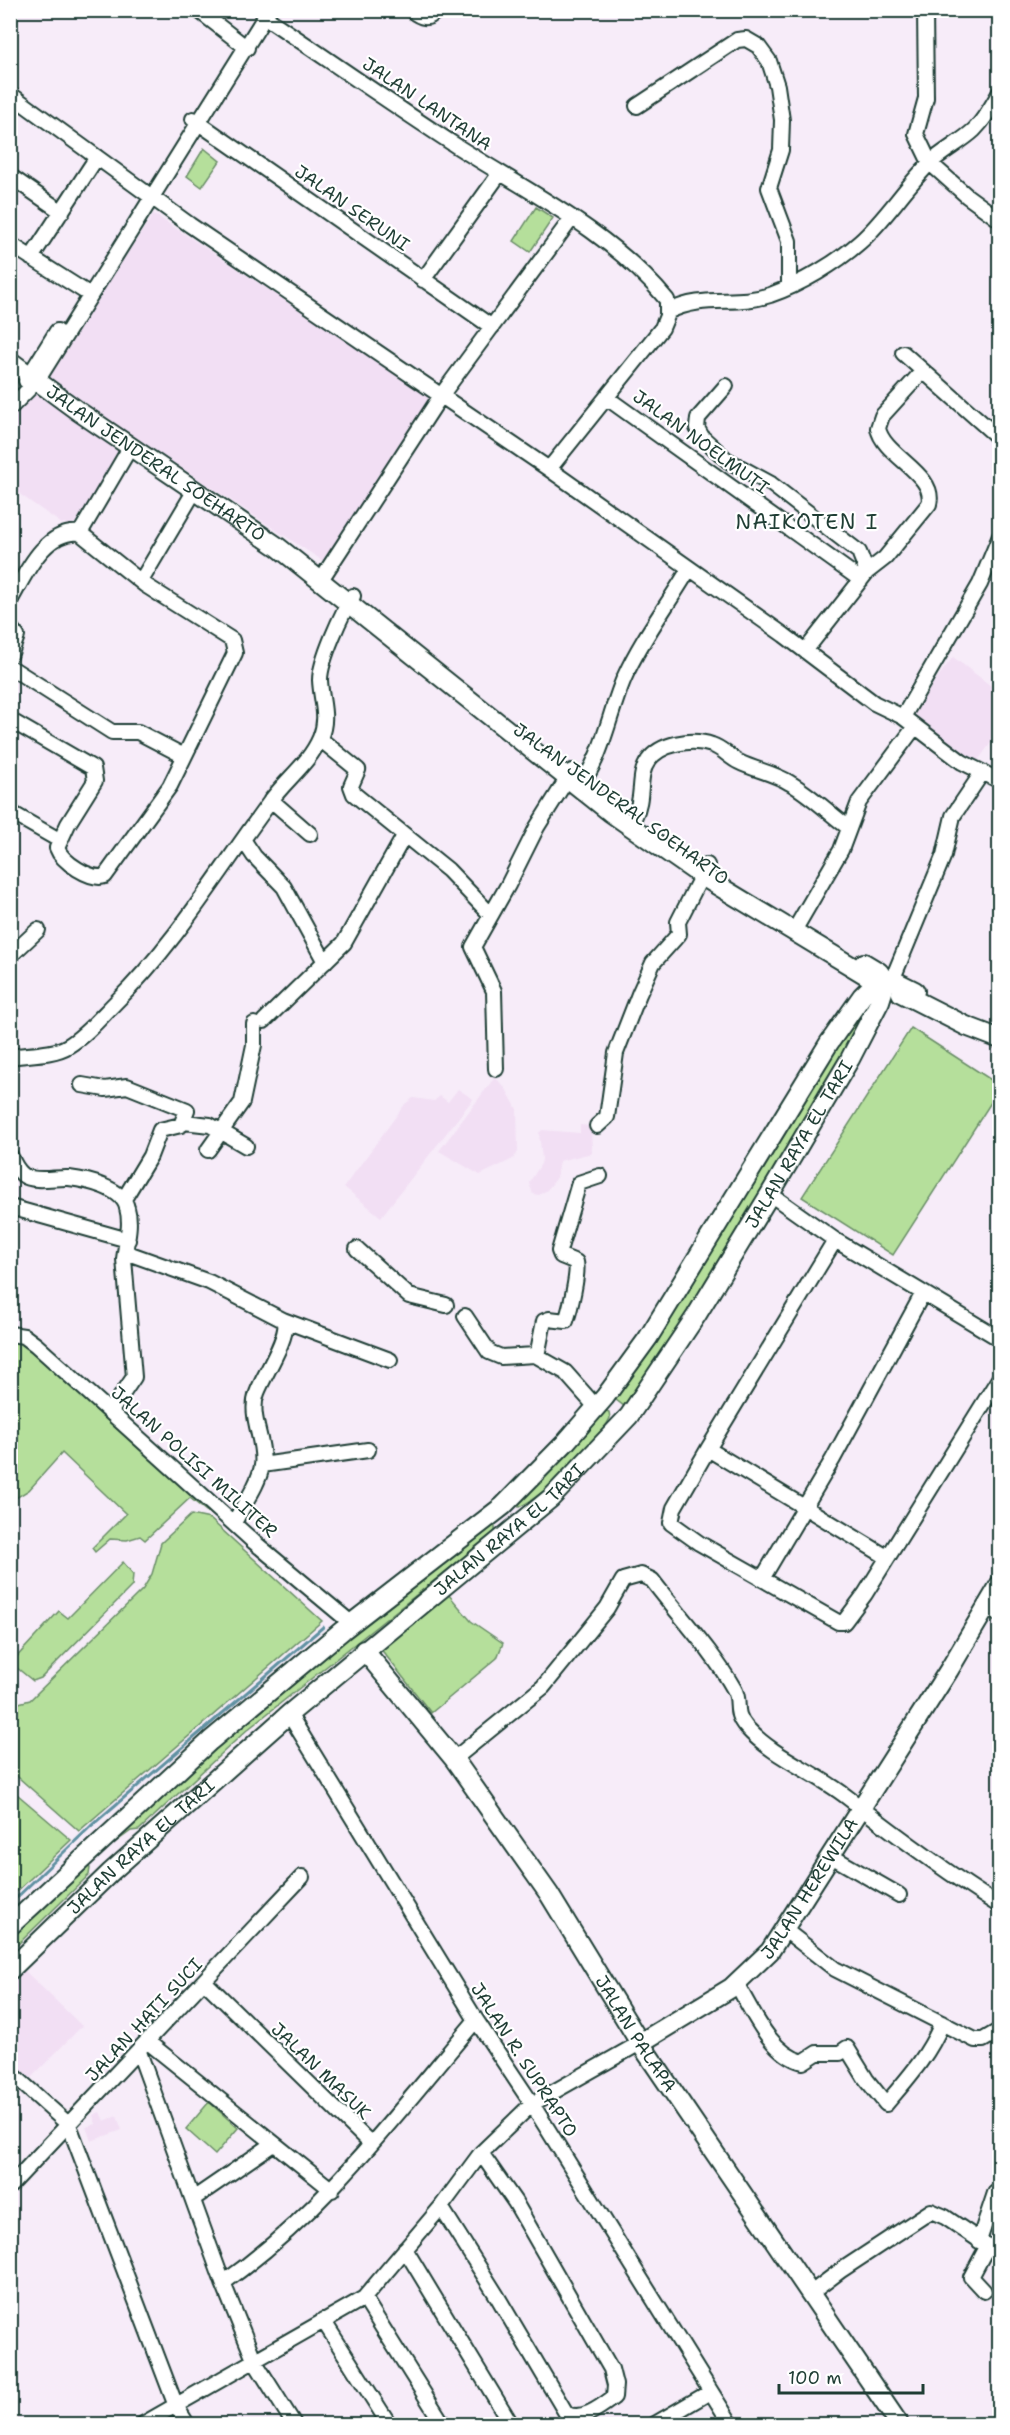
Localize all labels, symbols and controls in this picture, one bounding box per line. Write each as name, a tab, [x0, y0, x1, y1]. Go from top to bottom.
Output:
street label: JALAN LANTANA	[358, 52, 496, 156]
street label: JALAN SERUNI	[290, 159, 414, 257]
street label: JALAN JENDERAL SOEHARTO	[41, 379, 270, 547]
street label: JALAN NOELMUTI	[628, 384, 774, 500]
district label: NAIKOTEN I	[735, 508, 879, 536]
street label: JALAN JENDERAL SOEHARTO	[508, 718, 734, 890]
street label: JALAN RAYA EL TARI	[740, 1056, 858, 1233]
street label: JALAN POLISI MILITER	[106, 1381, 282, 1543]
street label: JALAN RAYA EL TARI	[429, 1458, 590, 1601]
street label: JALAN RAYA EL TARI	[62, 1773, 220, 1920]
street label: JALAN HEREWILA	[756, 1813, 864, 1965]
street label: JALAN HATI SUCI	[80, 1953, 208, 2087]
street label: JALAN PALAPA	[590, 1971, 682, 2097]
street label: JALAN R. SUPRAPTO	[465, 1978, 583, 2142]
street label: JALAN MASUK	[266, 2017, 376, 2125]
scale bar	[779, 2357, 923, 2395]
text: 100 m	[788, 2366, 842, 2390]

